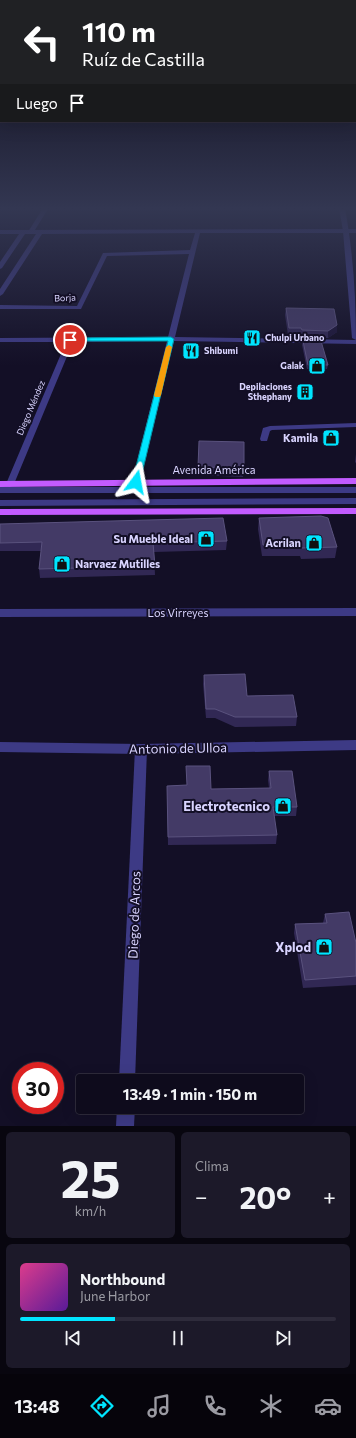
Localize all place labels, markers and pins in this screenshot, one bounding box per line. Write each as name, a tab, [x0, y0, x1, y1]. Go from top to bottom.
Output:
pin	[53, 323, 87, 357]
restaurant icon: Chulpi Urbano	[242, 328, 262, 348]
place label: Chulpi Urbano	[265, 332, 325, 343]
restaurant icon: Shibumi	[181, 341, 201, 361]
place label: Shibumi	[204, 345, 238, 356]
shop icon: Galak	[307, 356, 327, 376]
place label: Galak	[280, 360, 305, 371]
place label: Depilaciones Sthephany	[239, 381, 292, 402]
building icon: Depilaciones Sthephany	[295, 382, 315, 402]
shop icon: Kamila	[321, 428, 341, 448]
place label: Kamila	[283, 431, 318, 444]
shop icon: Su Mueble Ideal	[196, 529, 216, 549]
place label: Su Mueble Ideal	[114, 532, 193, 545]
shop icon: Acrilan	[304, 533, 324, 553]
place label: Acrilan	[265, 536, 301, 549]
shop icon: Narvaez Mutilles	[52, 554, 72, 574]
place label: Narvaez Mutilles	[75, 557, 160, 570]
shop icon: Electrotecnico	[273, 796, 293, 816]
place label: Electrotecnico	[183, 798, 270, 814]
shop icon: Xplod	[314, 937, 334, 957]
place label: Xplod	[275, 939, 311, 955]

